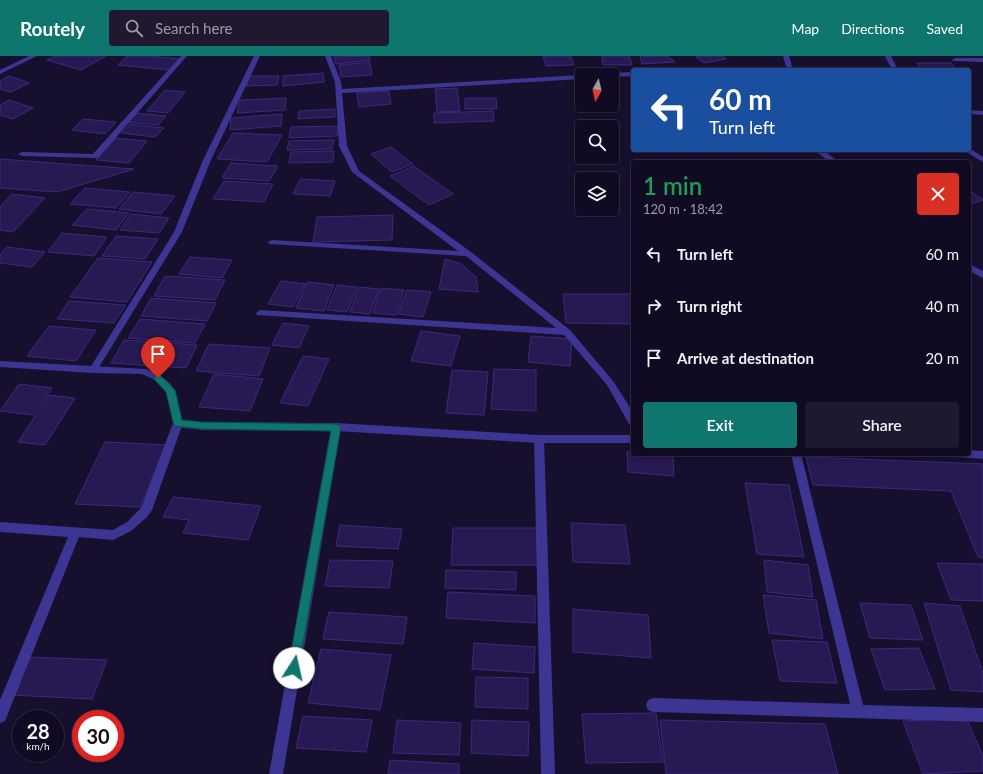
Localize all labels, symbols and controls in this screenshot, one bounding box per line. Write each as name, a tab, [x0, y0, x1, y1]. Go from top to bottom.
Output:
search box	[109, 10, 389, 46]
text: Routely	[20, 17, 85, 40]
icon: search	[123, 17, 145, 39]
text: Search here	[155, 19, 232, 37]
text: Map	[792, 20, 819, 37]
text: Directions	[841, 20, 904, 37]
text: Saved	[926, 20, 963, 37]
north arrow	[575, 68, 619, 112]
map controls	[575, 68, 619, 216]
text: 60 m	[709, 82, 772, 116]
icon: left	[643, 84, 695, 136]
text: Turn left	[709, 116, 775, 138]
button: search	[575, 120, 619, 164]
text: 1 min	[643, 171, 702, 200]
button: layers	[575, 172, 619, 216]
button: close	[917, 173, 959, 215]
text: 120 m · 18:42	[643, 201, 723, 217]
icon: left	[643, 243, 665, 265]
text: Turn left	[677, 245, 733, 263]
text: 60 m	[925, 245, 959, 263]
icon: right	[643, 295, 665, 317]
text: Turn right	[677, 297, 742, 315]
text: 40 m	[925, 297, 959, 315]
pin	[141, 337, 175, 378]
icon: arrive	[147, 343, 169, 365]
icon: arrive	[643, 347, 665, 369]
text: Arrive at destination	[677, 349, 814, 367]
text: 20 m	[925, 349, 959, 367]
button: Exit	[643, 402, 797, 448]
button: Share	[805, 402, 959, 448]
position arrow	[273, 647, 315, 689]
speed limit sign: 30	[72, 710, 124, 762]
text: 28	[26, 719, 50, 743]
text: km/h	[26, 740, 50, 752]

